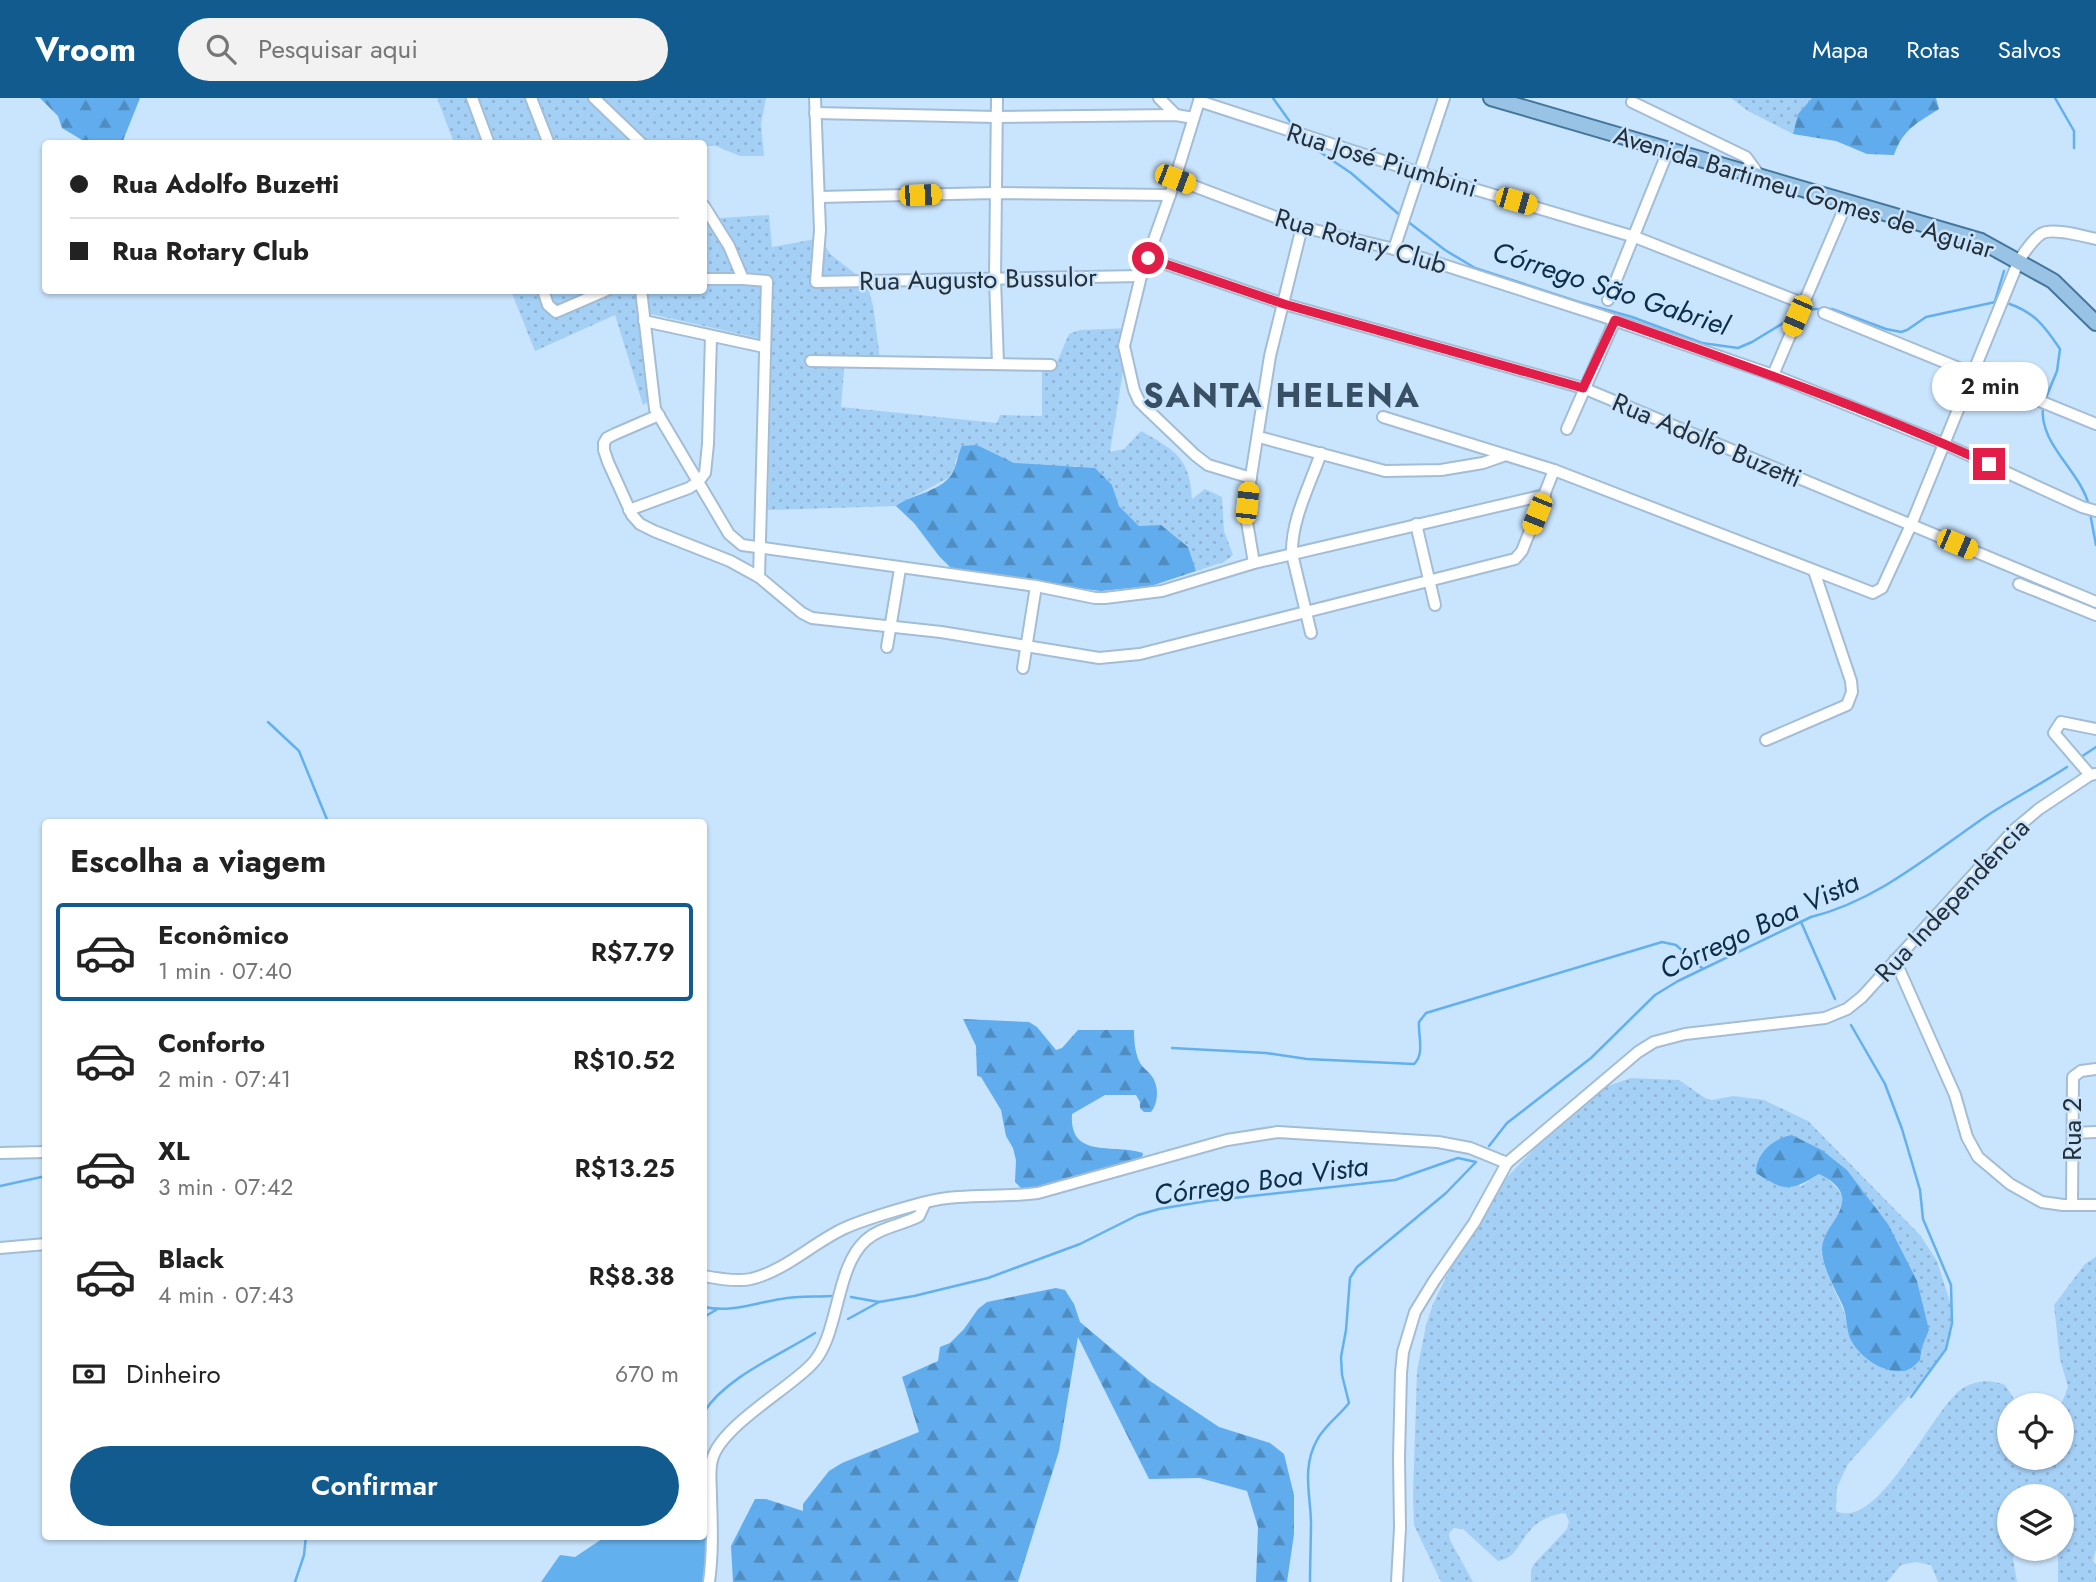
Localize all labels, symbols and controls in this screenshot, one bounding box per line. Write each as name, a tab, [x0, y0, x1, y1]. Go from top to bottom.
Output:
search box	[178, 18, 668, 81]
text: Vroom	[35, 26, 136, 73]
icon: search	[202, 30, 240, 68]
text: Pesquisar aqui	[258, 30, 418, 68]
text: Mapa	[1812, 32, 1868, 67]
text: Rotas	[1906, 32, 1960, 67]
text: Salvos	[1998, 32, 2061, 67]
street label: Rua José Piumbini	[1282, 113, 1482, 207]
street label: Avenida Bartimeu Gomes de Aguiar	[1609, 116, 1999, 268]
car	[1152, 162, 1199, 196]
text: Rua Adolfo Buzetti	[112, 165, 339, 203]
car	[899, 184, 942, 206]
car	[1493, 185, 1540, 217]
street label: Rua Rotary Club	[1271, 198, 1451, 284]
water label: Córrego São Gabriel	[1487, 231, 1736, 347]
text: Rua Rotary Club	[112, 232, 309, 270]
route start	[1132, 242, 1164, 274]
street label: Rua Augusto Bussulor	[859, 258, 1097, 300]
car	[1780, 293, 1815, 339]
callout: 2 min	[1931, 362, 2047, 412]
text: 2 min	[1960, 369, 2020, 403]
district label: SANTA HELENA	[1143, 372, 1421, 419]
street label: Rua Adolfo Buzetti	[1606, 383, 1808, 497]
route end	[1973, 448, 2005, 480]
car	[1235, 481, 1260, 525]
car	[1520, 491, 1555, 537]
car	[1934, 526, 1981, 562]
street label: Rua Independência	[1866, 809, 2038, 991]
text: Escolha a viagem	[70, 838, 326, 884]
water label: Córrego Boa Vista	[1653, 861, 1866, 990]
text: Econômico	[158, 916, 289, 954]
icon: car	[74, 921, 137, 984]
text: R$7.79	[591, 933, 675, 971]
text: 1 min · 07:40	[158, 954, 292, 988]
text: Conforto	[158, 1024, 265, 1062]
icon: car	[74, 1029, 137, 1092]
text: R$10.52	[573, 1041, 675, 1079]
text: 2 min · 07:41	[158, 1062, 291, 1096]
street label: Rua 2	[2053, 1097, 2091, 1161]
text: XL	[158, 1132, 190, 1170]
icon: car	[74, 1137, 137, 1200]
water label: Córrego Boa Vista	[1151, 1145, 1372, 1216]
text: R$13.25	[574, 1149, 675, 1187]
text: 3 min · 07:42	[158, 1170, 293, 1204]
text: Black	[158, 1240, 224, 1278]
icon: car	[74, 1245, 137, 1308]
text: R$8.38	[588, 1257, 675, 1295]
text: 4 min · 07:43	[158, 1278, 294, 1312]
icon: cash	[70, 1355, 108, 1393]
text: Dinheiro	[126, 1355, 221, 1393]
text: 670 m	[615, 1357, 679, 1391]
map controls	[1997, 1393, 2074, 1561]
button: locate	[1997, 1393, 2074, 1470]
button: Confirmar	[70, 1446, 679, 1526]
button: layers	[1997, 1484, 2074, 1561]

